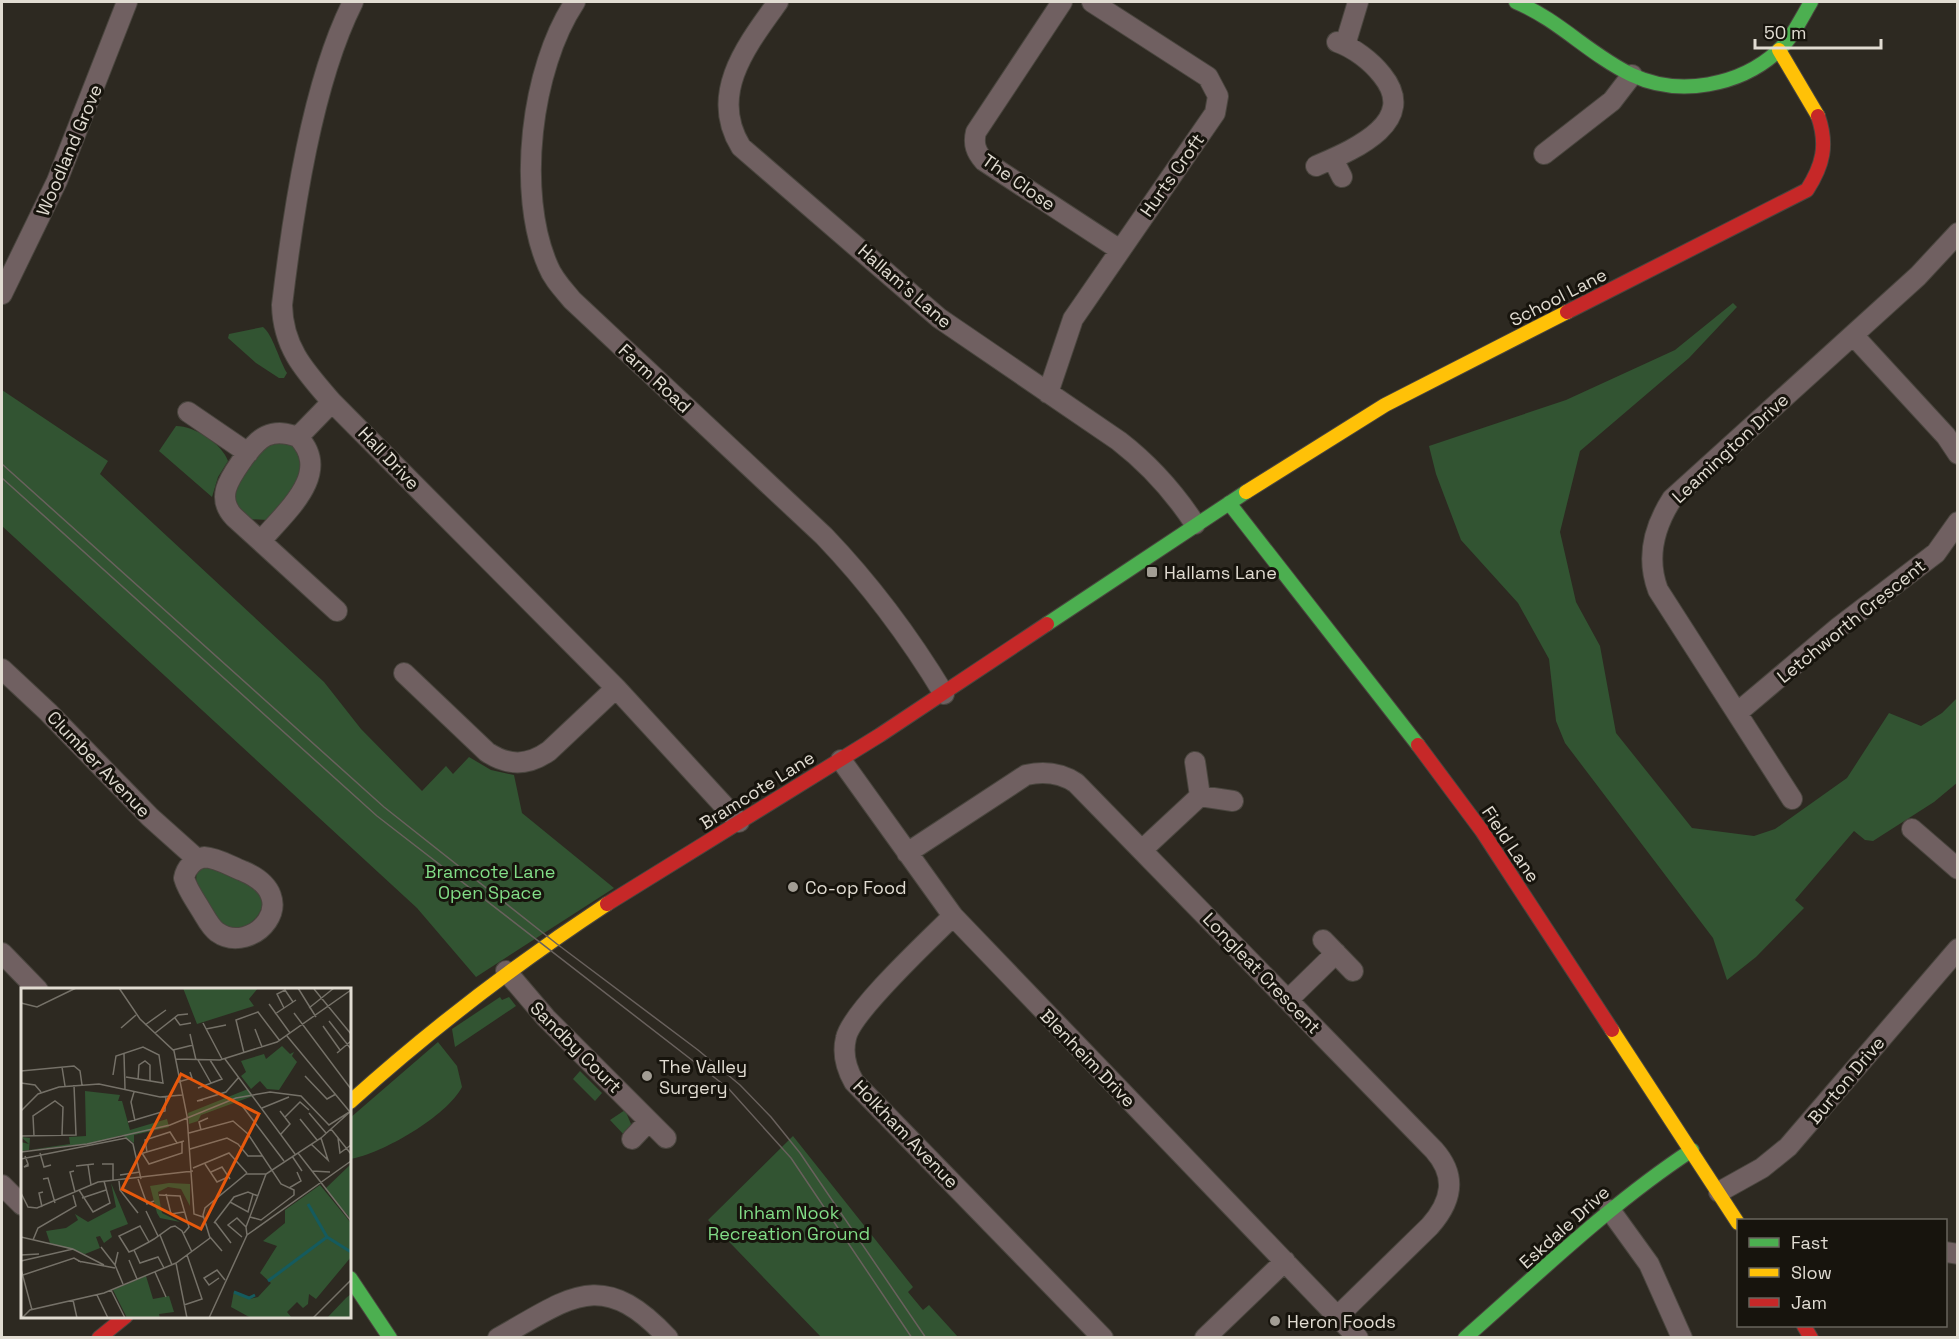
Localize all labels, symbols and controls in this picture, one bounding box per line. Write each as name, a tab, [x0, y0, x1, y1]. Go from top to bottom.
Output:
scale bar	[1755, 12, 1881, 50]
text: 50 m	[1764, 21, 1806, 44]
street label: Woodland Grove	[31, 81, 107, 219]
street label: Hurts Croft	[1135, 129, 1209, 221]
street label: The Close	[978, 148, 1060, 216]
street label: Hallam's Lane	[853, 239, 957, 333]
street label: School Lane	[1506, 263, 1610, 331]
street label: Farm Road	[614, 339, 696, 417]
street label: Leamington Drive	[1667, 388, 1793, 508]
street label: Hall Drive	[353, 422, 425, 494]
street label: Letchworth Crescent	[1772, 554, 1930, 688]
place label: Hallams Lane	[1164, 561, 1277, 584]
marker: Hallams Lane	[1145, 565, 1159, 579]
street label: Clumber Avenue	[42, 706, 156, 822]
street label: Bramcote Lane	[695, 746, 819, 834]
street label: Field Lane	[1477, 801, 1545, 887]
park label: Bramcote Lane Open Space	[425, 860, 555, 904]
place label: Co-op Food	[805, 876, 907, 899]
marker: Co-op Food	[786, 880, 800, 894]
street label: Longleat Crescent	[1198, 908, 1326, 1038]
inset map	[21, 988, 351, 1318]
street label: Sandby Court	[525, 996, 627, 1098]
street label: Blenheim Drive	[1036, 1004, 1140, 1112]
street label: Burton Drive	[1803, 1031, 1889, 1129]
place label: The Valley Surgery	[659, 1055, 747, 1099]
marker: The Valley Surgery	[640, 1069, 654, 1083]
street label: Holkham Avenue	[848, 1075, 964, 1193]
street label: Eskdale Drive	[1514, 1180, 1614, 1274]
park label: Inham Nook Recreation Ground	[708, 1201, 870, 1245]
legend	[1737, 1219, 1947, 1327]
text: Fast	[1791, 1231, 1828, 1254]
text: Slow	[1791, 1261, 1832, 1284]
text: Jam	[1791, 1291, 1827, 1314]
place label: Heron Foods	[1287, 1310, 1396, 1333]
marker: Heron Foods	[1268, 1314, 1282, 1328]

